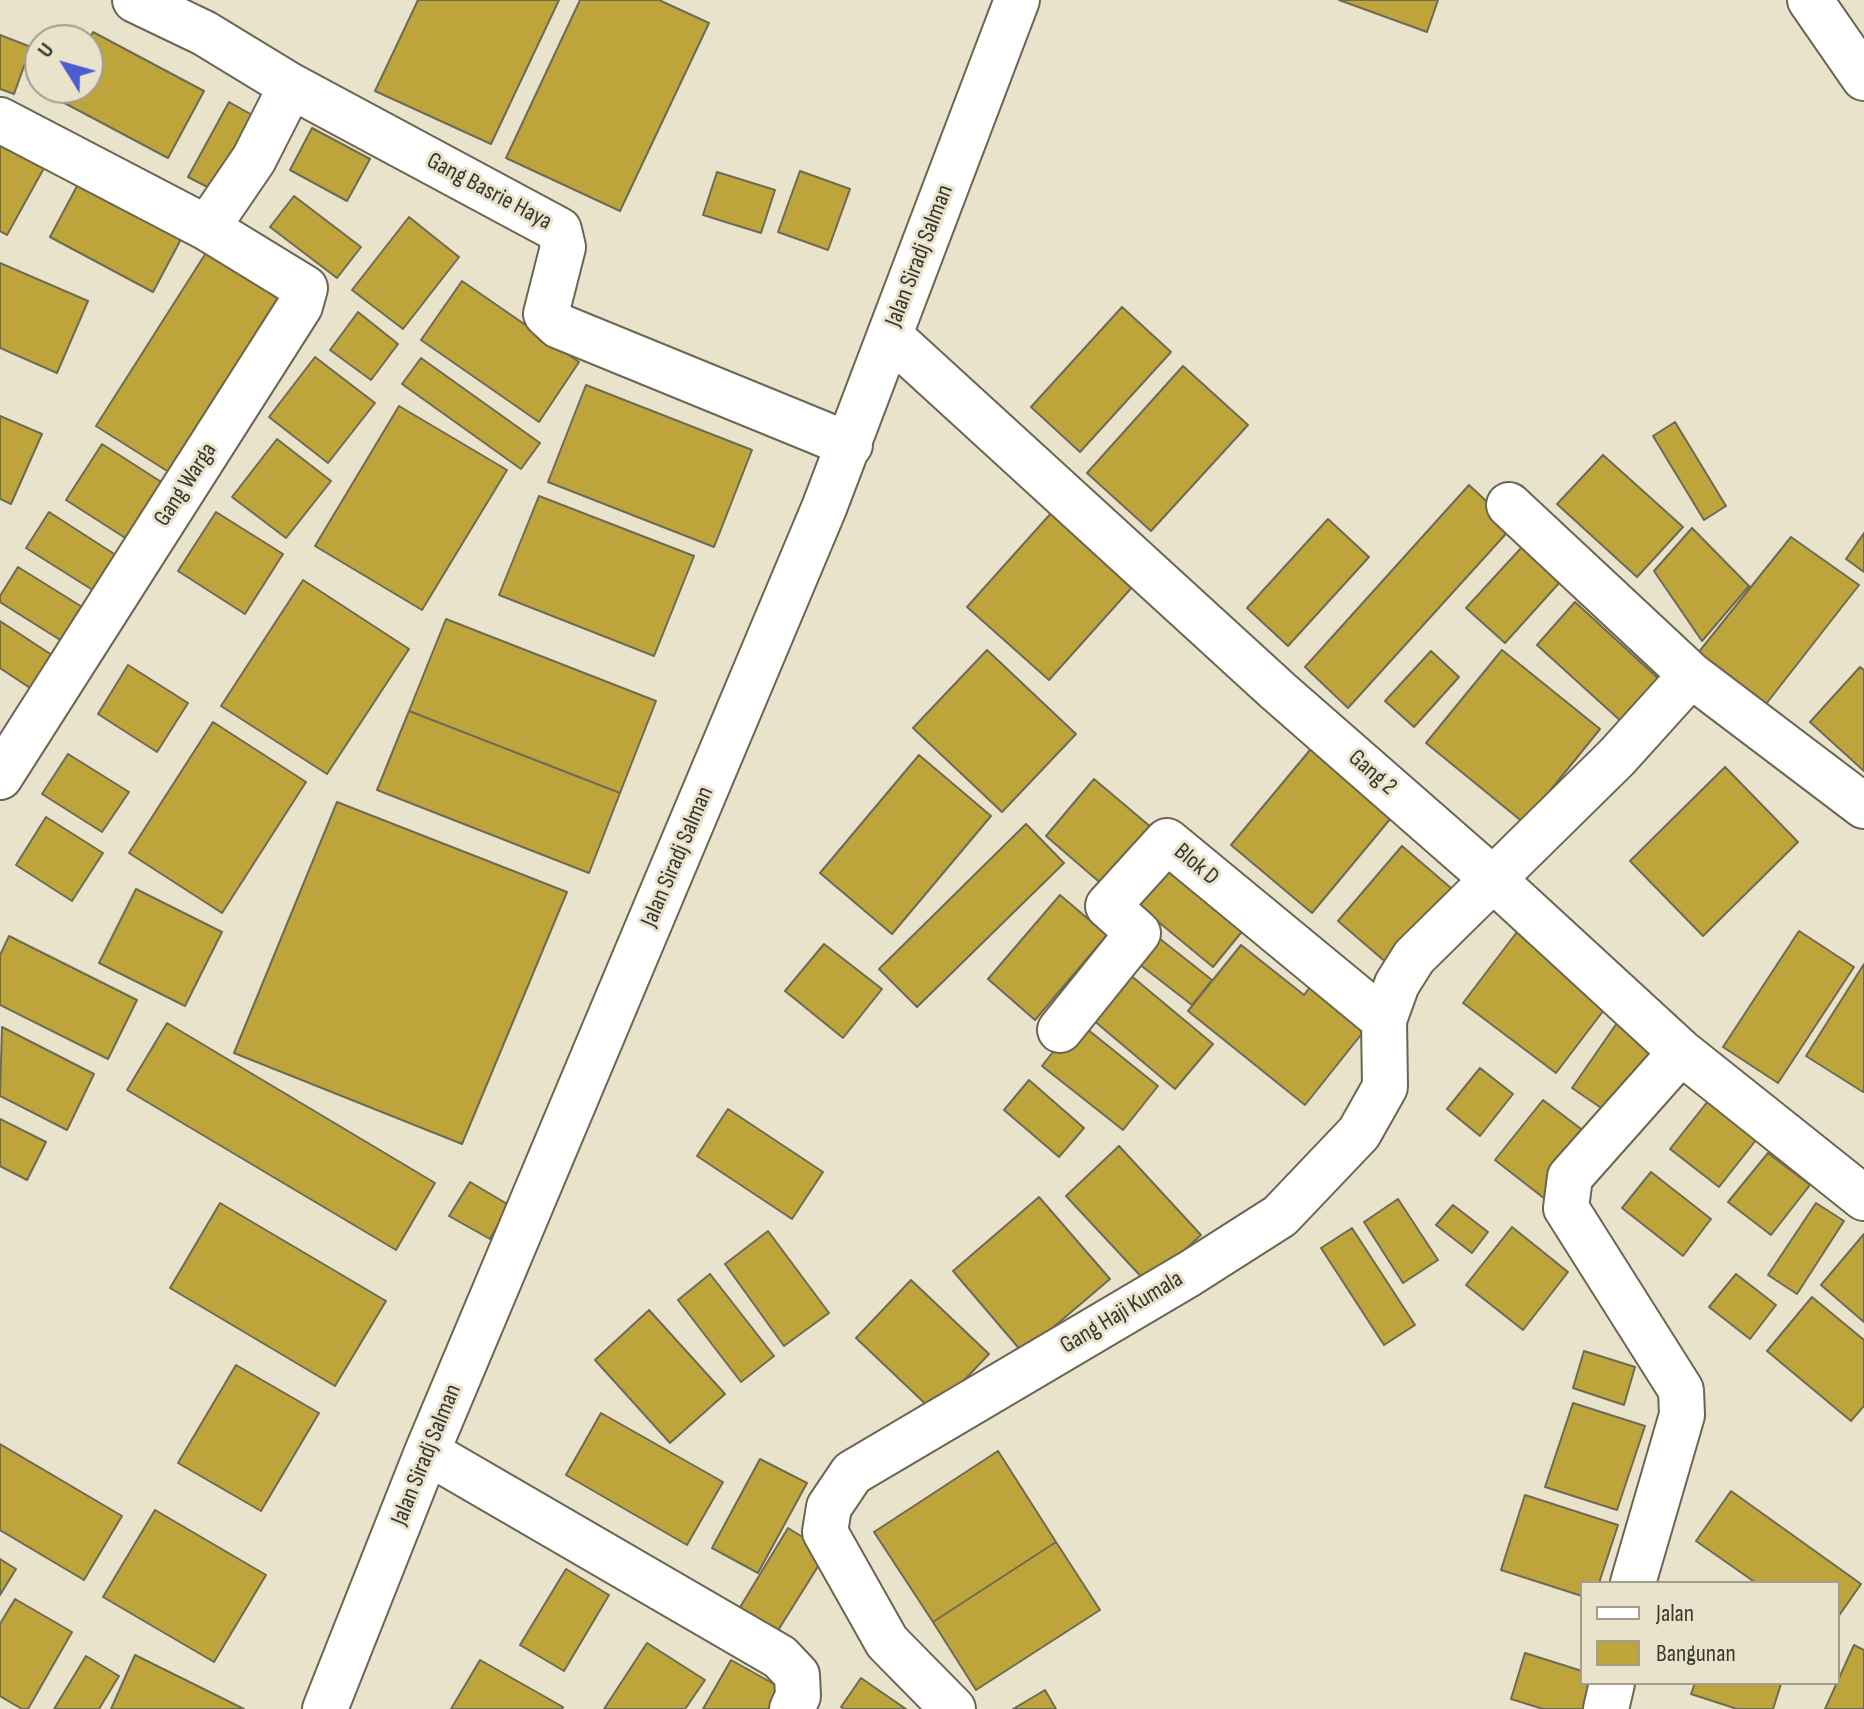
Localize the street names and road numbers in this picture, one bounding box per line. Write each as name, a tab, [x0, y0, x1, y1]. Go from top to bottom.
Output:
street label: Gang Basrie Haya	[421, 147, 557, 237]
street label: Jalan Siradj Salman	[880, 181, 960, 331]
street label: Gang Warga	[148, 438, 224, 532]
street label: Gang 2	[1342, 744, 1402, 802]
street label: Jalan Siradj Salman	[636, 783, 720, 931]
street label: Blok D	[1168, 838, 1224, 892]
street label: Gang Haji Kumala	[1056, 1265, 1188, 1361]
street label: Jalan Siradj Salman	[386, 1380, 468, 1530]

